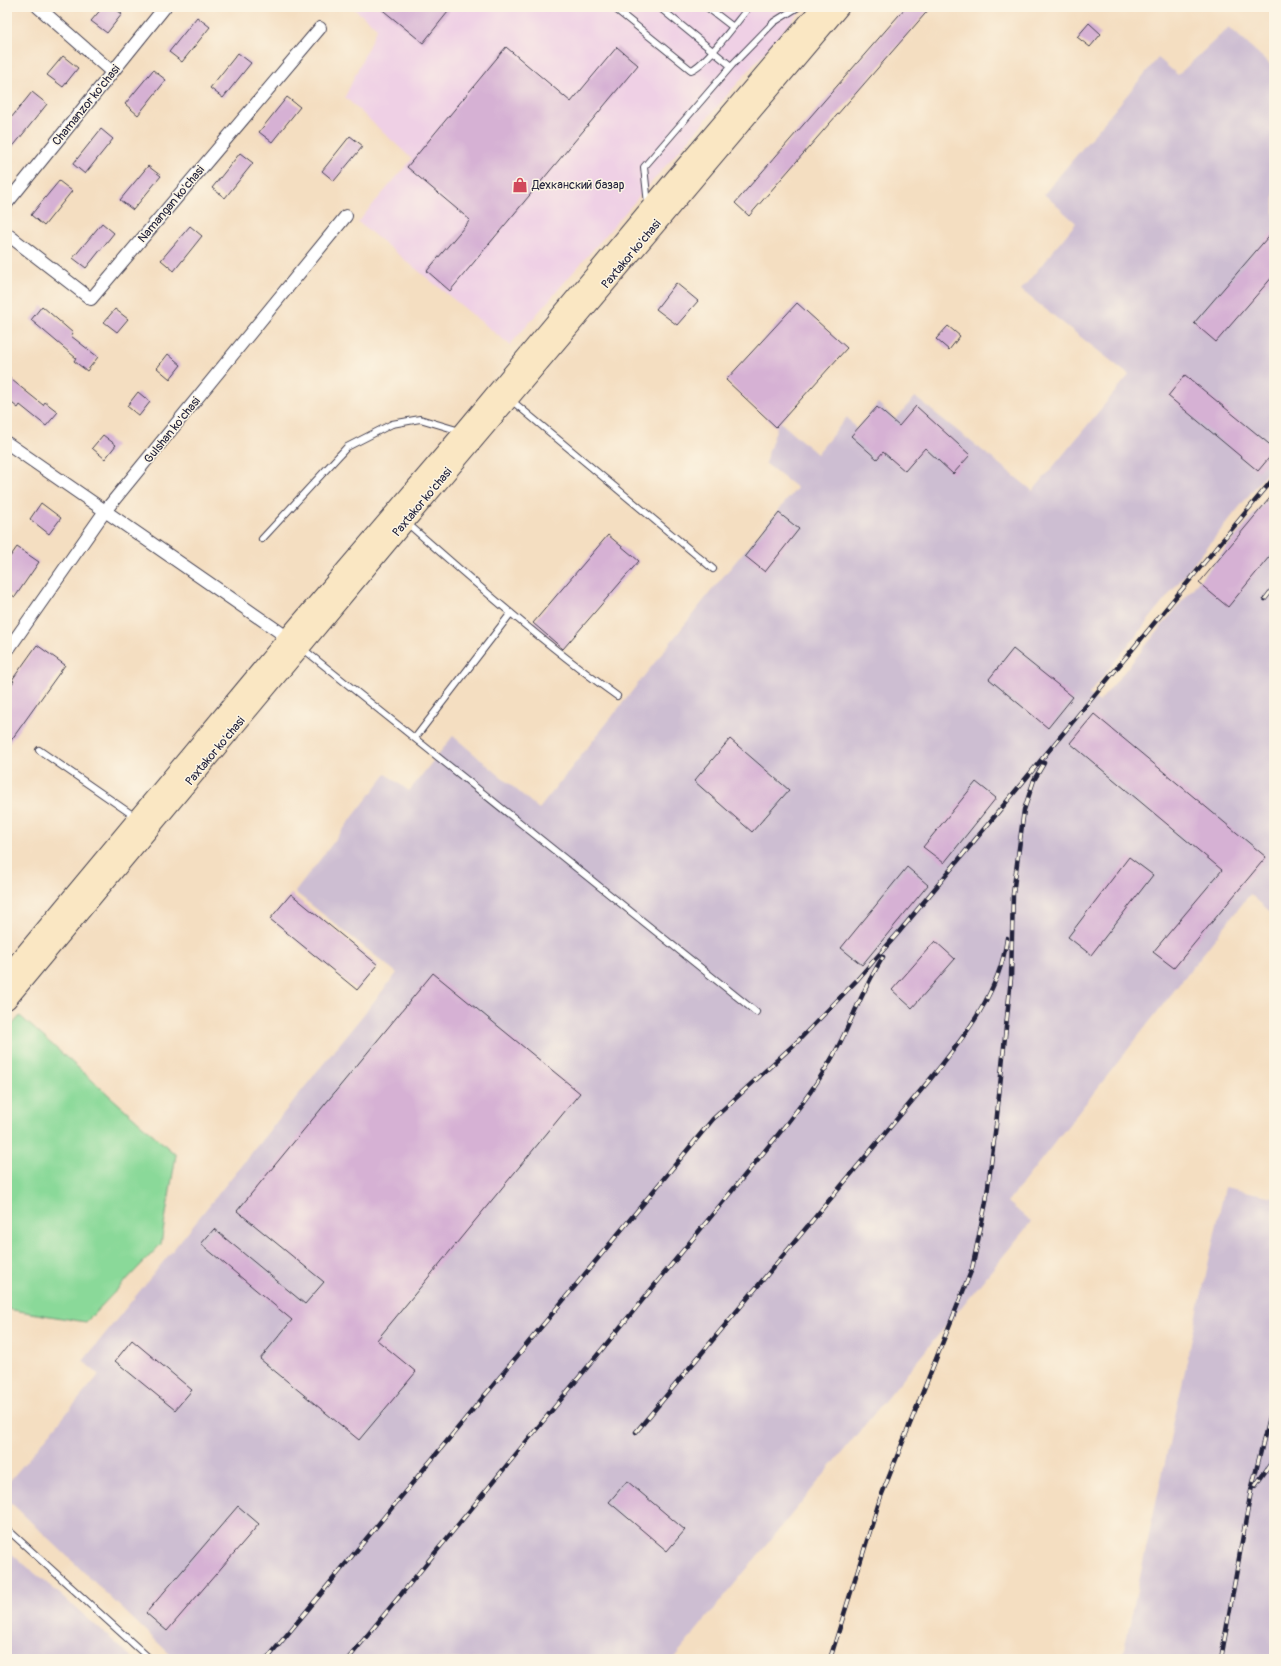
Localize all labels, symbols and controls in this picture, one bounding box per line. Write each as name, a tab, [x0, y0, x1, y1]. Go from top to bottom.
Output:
street label: Chamanzor ko'chasi	[49, 62, 124, 149]
street label: Namangan ko'chasi	[135, 163, 208, 246]
shop icon: Дехканский базар	[511, 176, 529, 194]
place label: Дехканский базар	[531, 178, 625, 193]
street label: Paxtakor ko'chasi	[598, 217, 664, 292]
street label: Gulshan ko'chasi	[141, 394, 204, 467]
street label: Paxtakor ko'chasi	[389, 465, 455, 540]
street label: Paxtakor ko'chasi	[182, 714, 248, 789]

